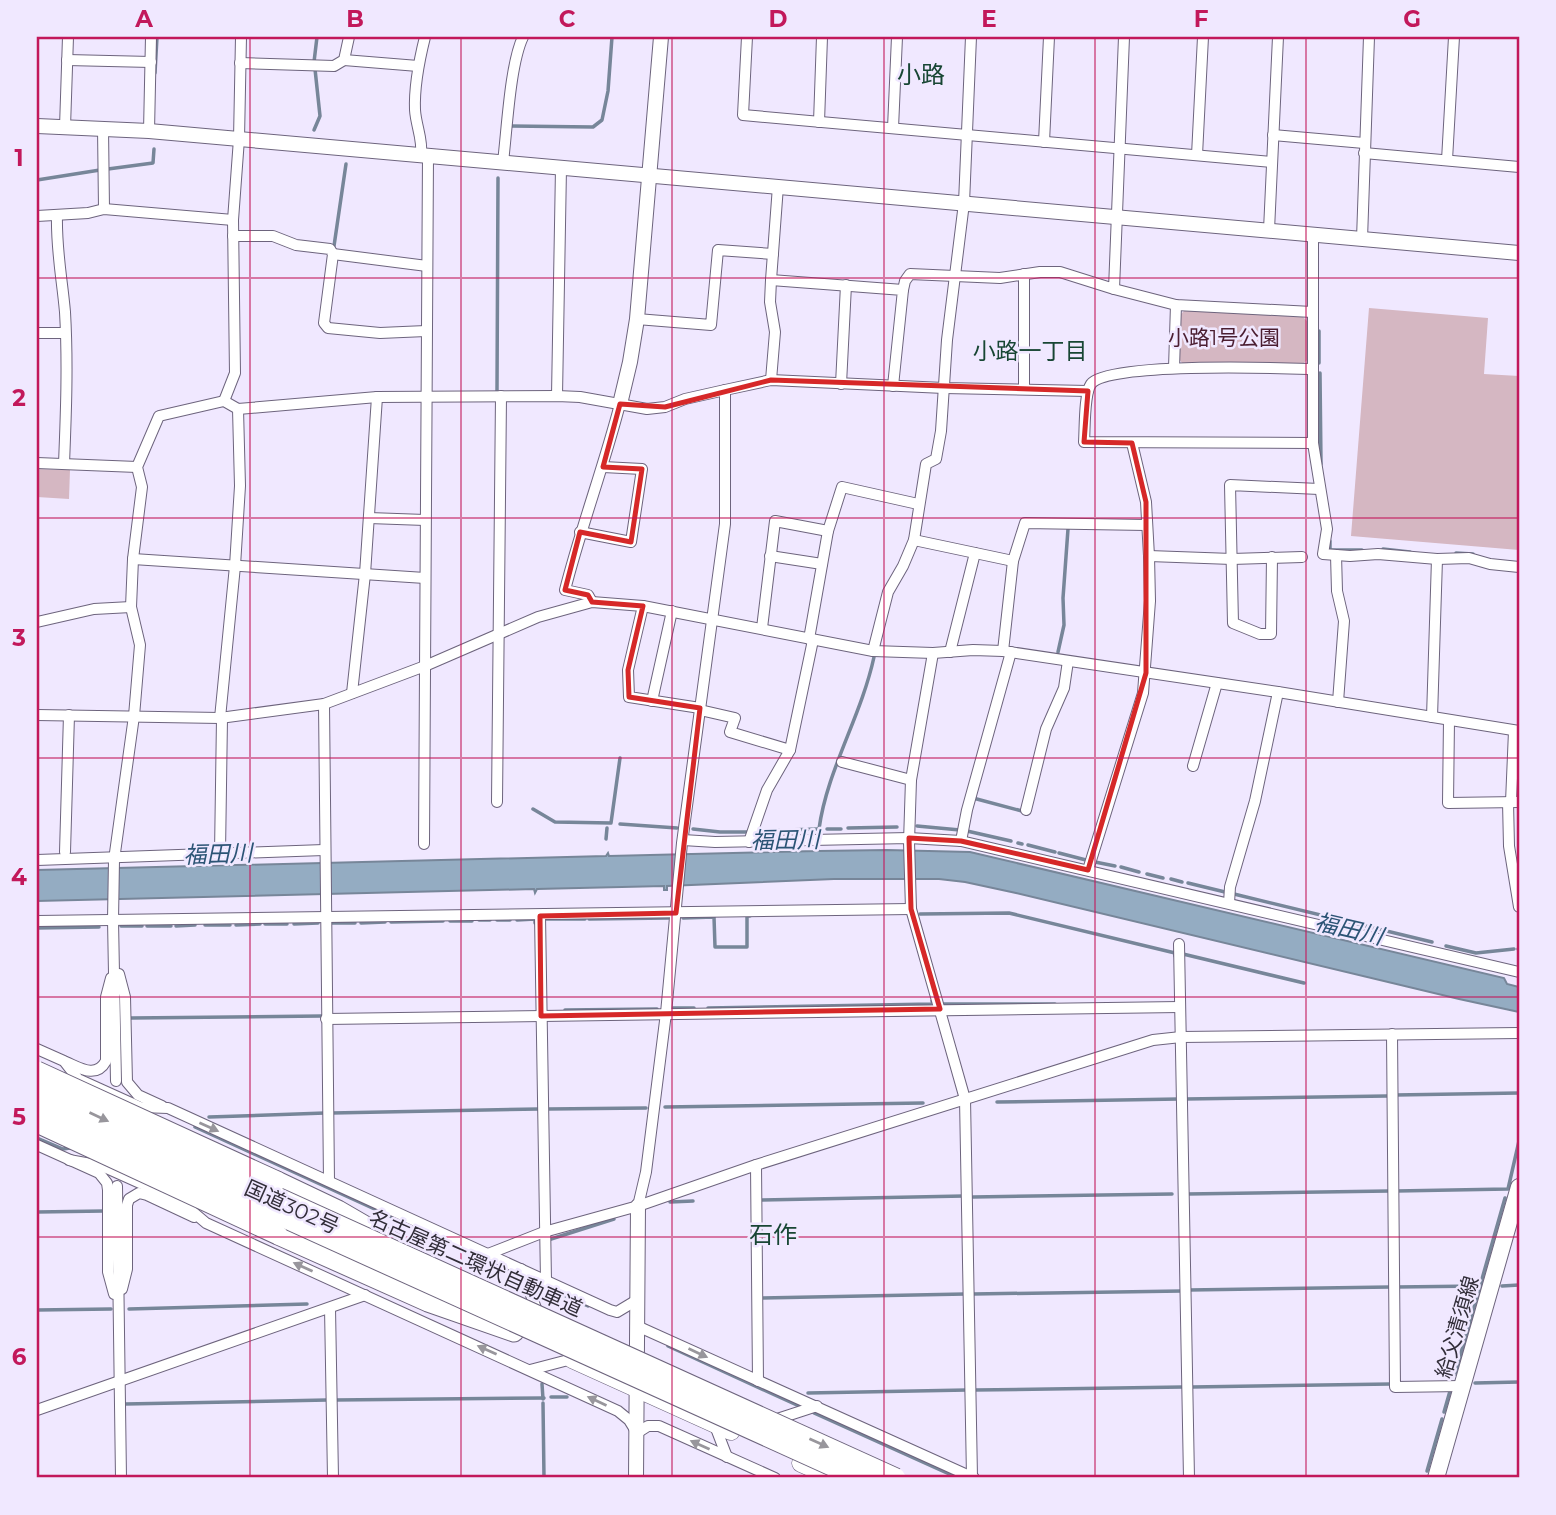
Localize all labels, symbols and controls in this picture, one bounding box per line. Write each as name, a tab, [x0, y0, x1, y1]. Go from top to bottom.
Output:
text: A	[134, 5, 153, 33]
text: B	[346, 5, 364, 33]
text: C	[559, 5, 576, 33]
text: D	[769, 5, 788, 33]
text: E	[981, 5, 997, 33]
text: F	[1194, 5, 1209, 33]
text: G	[1403, 5, 1421, 33]
district label: 小路	[897, 60, 945, 89]
text: 1	[14, 144, 24, 172]
park label: 小路1号公園	[1168, 325, 1280, 350]
district label: 小路一丁目	[973, 337, 1088, 365]
text: 2	[12, 384, 26, 412]
text: 3	[11, 624, 26, 652]
water label: 福田川	[750, 825, 823, 855]
water label: 福田川	[183, 839, 256, 869]
text: 4	[11, 863, 27, 891]
water label: 福田川	[1312, 908, 1389, 951]
text: 5	[12, 1103, 26, 1131]
one-way arrow	[89, 1111, 109, 1123]
one-way arrow	[199, 1121, 219, 1133]
street label: 国道302号	[241, 1175, 343, 1239]
street label: 名古屋第二環状自動車道	[365, 1205, 587, 1321]
district label: 石作	[749, 1220, 797, 1249]
one-way arrow	[293, 1261, 313, 1273]
street label: 給父清須線	[1431, 1273, 1483, 1381]
text: 6	[12, 1343, 27, 1371]
one-way arrow	[477, 1344, 497, 1356]
one-way arrow	[688, 1347, 708, 1359]
one-way arrow	[587, 1395, 607, 1407]
one-way arrow	[809, 1437, 829, 1449]
one-way arrow	[690, 1439, 710, 1451]

